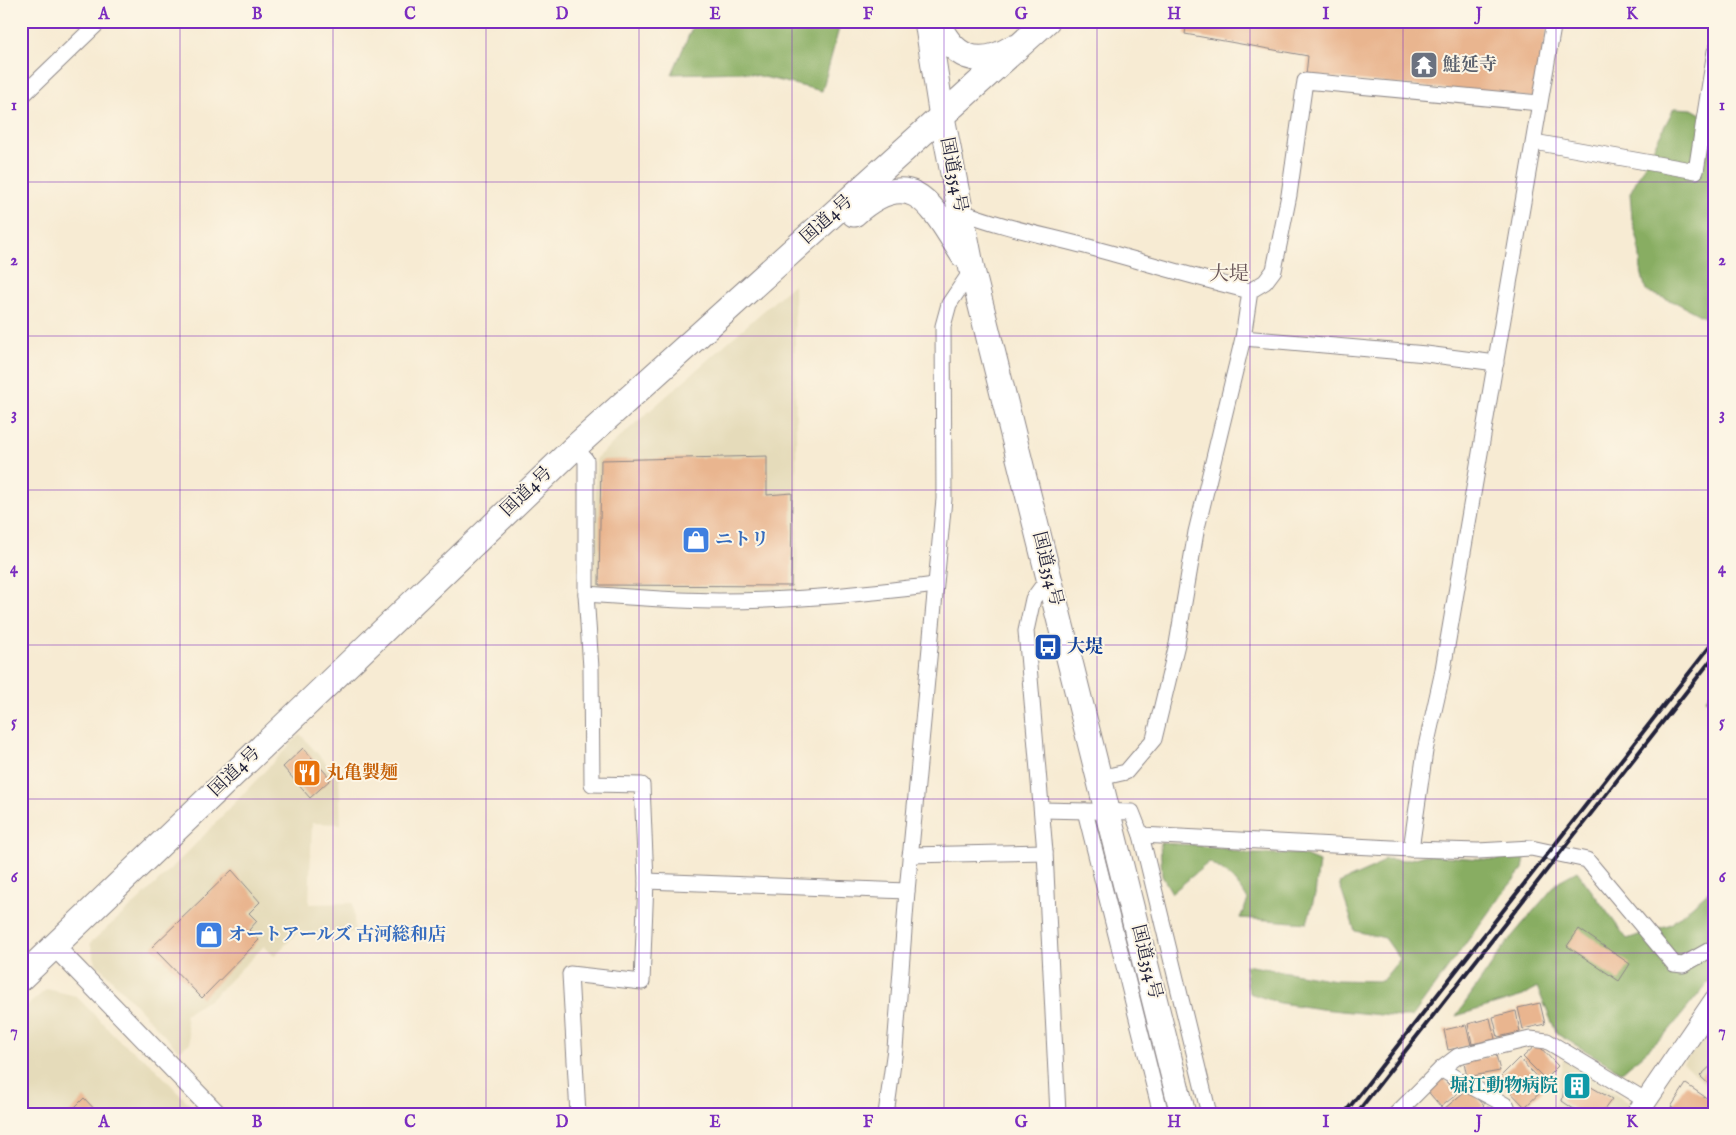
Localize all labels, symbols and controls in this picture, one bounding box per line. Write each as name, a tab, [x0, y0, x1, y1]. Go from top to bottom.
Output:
text: A	[98, 5, 111, 25]
text: B	[252, 5, 263, 25]
text: C	[404, 5, 416, 25]
text: D	[556, 5, 569, 25]
text: E	[709, 5, 721, 25]
text: F	[863, 5, 874, 25]
text: G	[1015, 5, 1028, 25]
text: H	[1167, 5, 1181, 25]
text: I	[1323, 5, 1330, 25]
text: J	[1474, 5, 1483, 25]
text: K	[1626, 5, 1639, 25]
temple icon: 鮭延寺	[1409, 50, 1439, 80]
place label: 鮭延寺	[1443, 54, 1497, 77]
text: 1	[11, 96, 17, 116]
text: 1	[1719, 96, 1725, 116]
street label: 国道354号	[934, 136, 972, 214]
street label: 国道4号	[796, 190, 858, 250]
text: 2	[10, 251, 18, 271]
text: 2	[1718, 251, 1726, 271]
district label: 大堤	[1209, 262, 1249, 287]
text: 3	[11, 405, 17, 425]
text: 3	[1719, 405, 1725, 425]
street label: 国道4号	[496, 462, 558, 522]
shop icon: ニトリ	[681, 525, 711, 555]
place label: ニトリ	[715, 529, 769, 552]
street label: 国道354号	[1027, 529, 1067, 609]
text: 4	[10, 559, 19, 579]
text: 4	[1718, 559, 1727, 579]
bus stop icon: 大堤	[1033, 632, 1063, 662]
place label: 大堤	[1067, 636, 1103, 659]
text: 5	[11, 713, 17, 733]
text: 5	[1719, 713, 1725, 733]
street label: 国道4号	[204, 742, 266, 802]
restaurant icon: 丸亀製麺	[292, 758, 322, 788]
place label: 丸亀製麺	[326, 762, 398, 785]
text: 6	[11, 868, 19, 888]
text: 6	[1719, 868, 1727, 888]
shop icon: オートアールズ 古河総和店	[194, 920, 224, 950]
street label: 国道354号	[1126, 922, 1166, 1002]
place label: オートアールズ 古河総和店	[228, 924, 446, 947]
text: 7	[10, 1022, 18, 1042]
text: 7	[1718, 1022, 1726, 1042]
building icon: 堀江動物病院	[1562, 1071, 1592, 1101]
place label: 堀江動物病院	[1450, 1075, 1558, 1098]
text: A	[98, 1113, 111, 1133]
text: B	[252, 1113, 263, 1133]
text: C	[404, 1113, 416, 1133]
text: D	[556, 1113, 569, 1133]
text: E	[709, 1113, 721, 1133]
text: F	[863, 1113, 874, 1133]
text: G	[1015, 1113, 1028, 1133]
text: H	[1167, 1113, 1181, 1133]
text: I	[1323, 1113, 1330, 1133]
text: J	[1474, 1113, 1483, 1133]
text: K	[1626, 1113, 1639, 1133]

